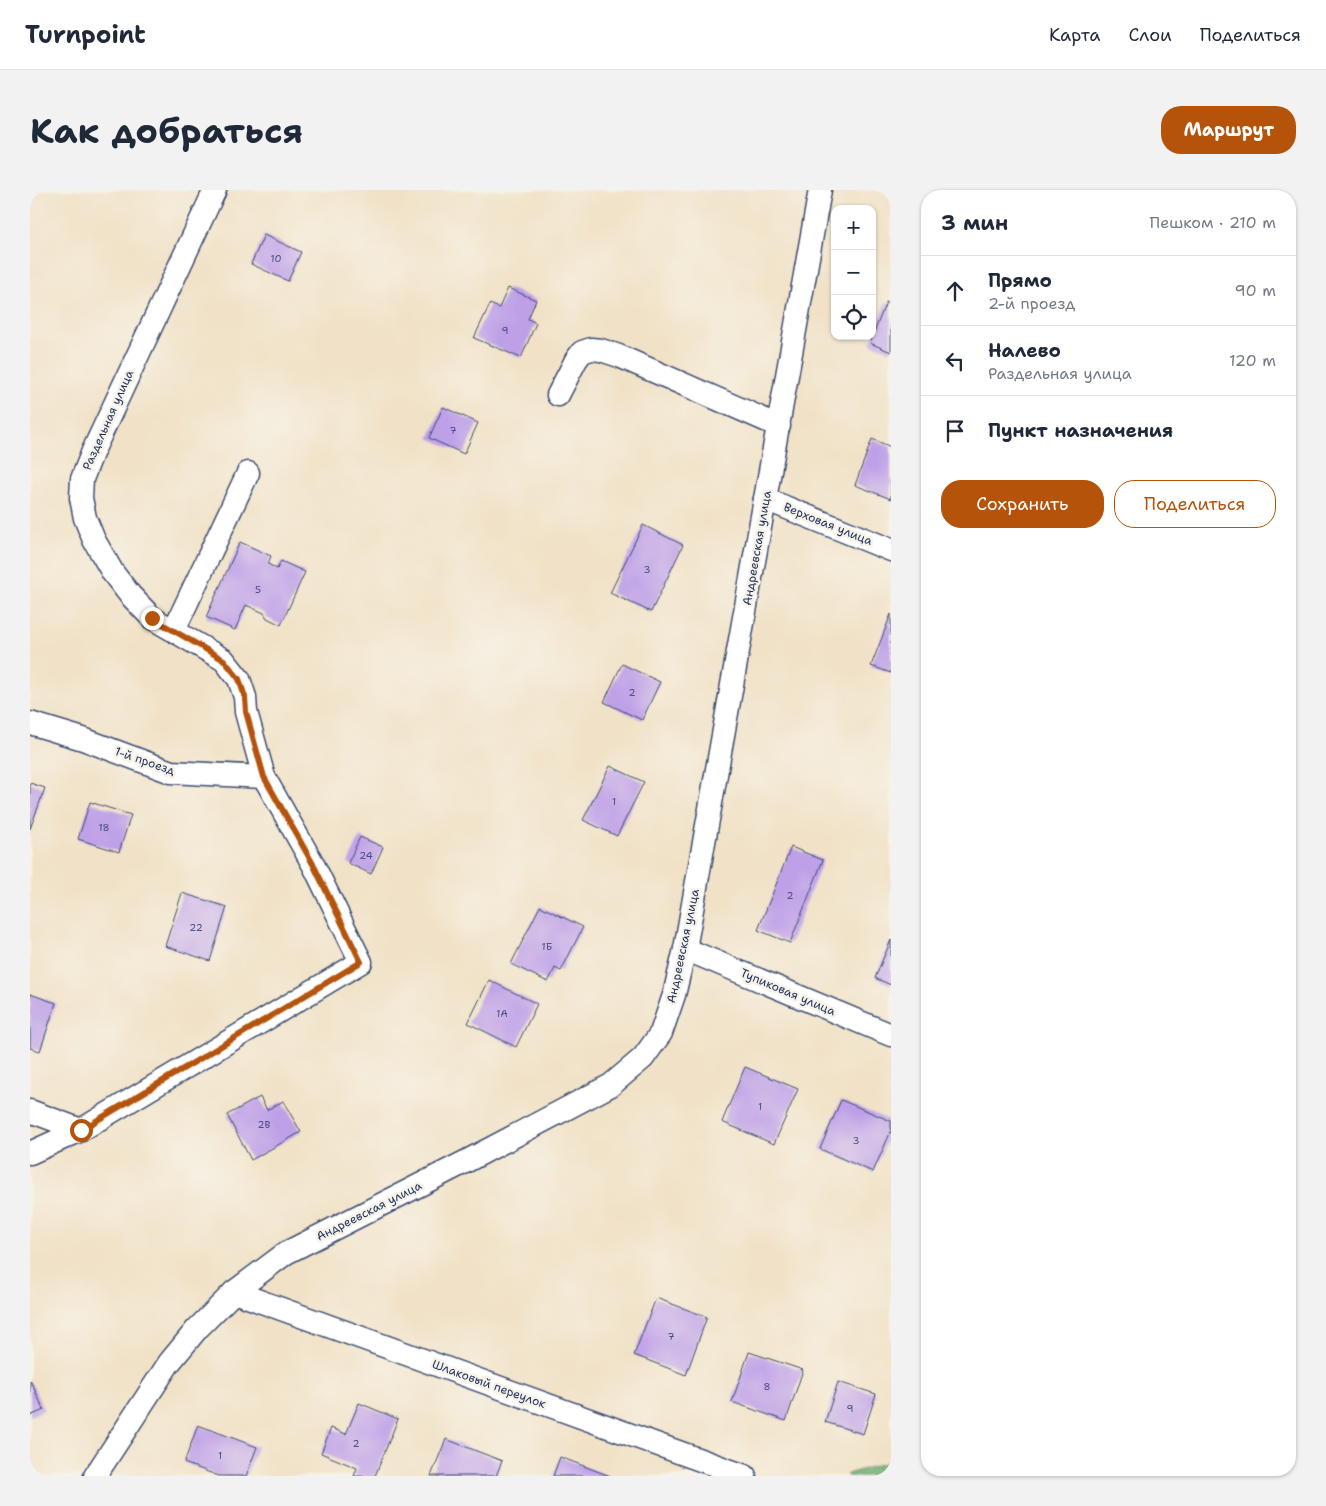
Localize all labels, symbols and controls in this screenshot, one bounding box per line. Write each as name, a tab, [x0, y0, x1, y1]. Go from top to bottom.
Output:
text: Turnpoint	[25, 19, 146, 51]
text: Карта	[1049, 23, 1100, 47]
text: Слои	[1128, 23, 1172, 47]
text: Поделиться	[1200, 23, 1301, 47]
button: Маршрут	[1161, 106, 1296, 154]
text: Как добраться	[30, 107, 303, 154]
map controls	[831, 205, 876, 340]
button: +	[831, 205, 876, 250]
text: 3 мин	[941, 209, 1008, 237]
text: Пешком · 210 m	[1150, 212, 1276, 233]
button: −	[831, 250, 876, 295]
house number: 10	[271, 252, 281, 265]
text: Прямо	[988, 268, 1052, 293]
icon: ahead	[941, 277, 969, 305]
text: 90 m	[1235, 280, 1276, 301]
text: 2-й проезд	[988, 293, 1075, 314]
button: locate	[831, 295, 876, 340]
house number: 9	[502, 324, 509, 337]
text: Налево	[988, 338, 1061, 363]
icon: left	[941, 347, 969, 375]
text: 120 m	[1229, 350, 1276, 371]
text: Раздельная улица	[988, 363, 1132, 384]
street label: Раздельная улица	[79, 367, 137, 473]
icon: arrive	[941, 417, 969, 445]
text: Пункт назначения	[988, 418, 1173, 443]
house number: 7	[450, 424, 457, 437]
button: Сохранить	[941, 480, 1104, 528]
button: Поделиться	[1114, 480, 1276, 528]
street label: Андреевская улица	[739, 489, 775, 607]
street label: Верховая улица	[781, 499, 875, 549]
house number: 3	[644, 563, 651, 576]
house number: 5	[255, 583, 261, 596]
route end	[141, 607, 164, 630]
house number: 2	[629, 686, 636, 699]
street label: 1-й проезд	[113, 743, 178, 779]
house number: 1	[612, 795, 616, 808]
house number: 18	[98, 821, 110, 834]
house number: 24	[359, 849, 373, 862]
street label: Андреевская улица	[663, 887, 703, 1004]
house number: 2	[787, 889, 794, 902]
house number: 22	[189, 921, 203, 934]
house number: 1Б	[542, 940, 552, 953]
street label: Тупиковая улица	[738, 965, 838, 1019]
house number: 1А	[496, 1007, 508, 1020]
house number: 1	[758, 1100, 762, 1113]
house number: 2В	[258, 1118, 271, 1131]
route start	[70, 1119, 93, 1142]
house number: 3	[853, 1134, 860, 1147]
street label: Андреевская улица	[314, 1177, 425, 1245]
house number: 7	[668, 1330, 675, 1343]
street label: Шлаковый переулок	[430, 1356, 549, 1412]
house number: 8	[764, 1380, 771, 1393]
house number: 9	[847, 1402, 854, 1415]
house number: 2	[353, 1437, 360, 1450]
house number: 1	[218, 1449, 222, 1462]

